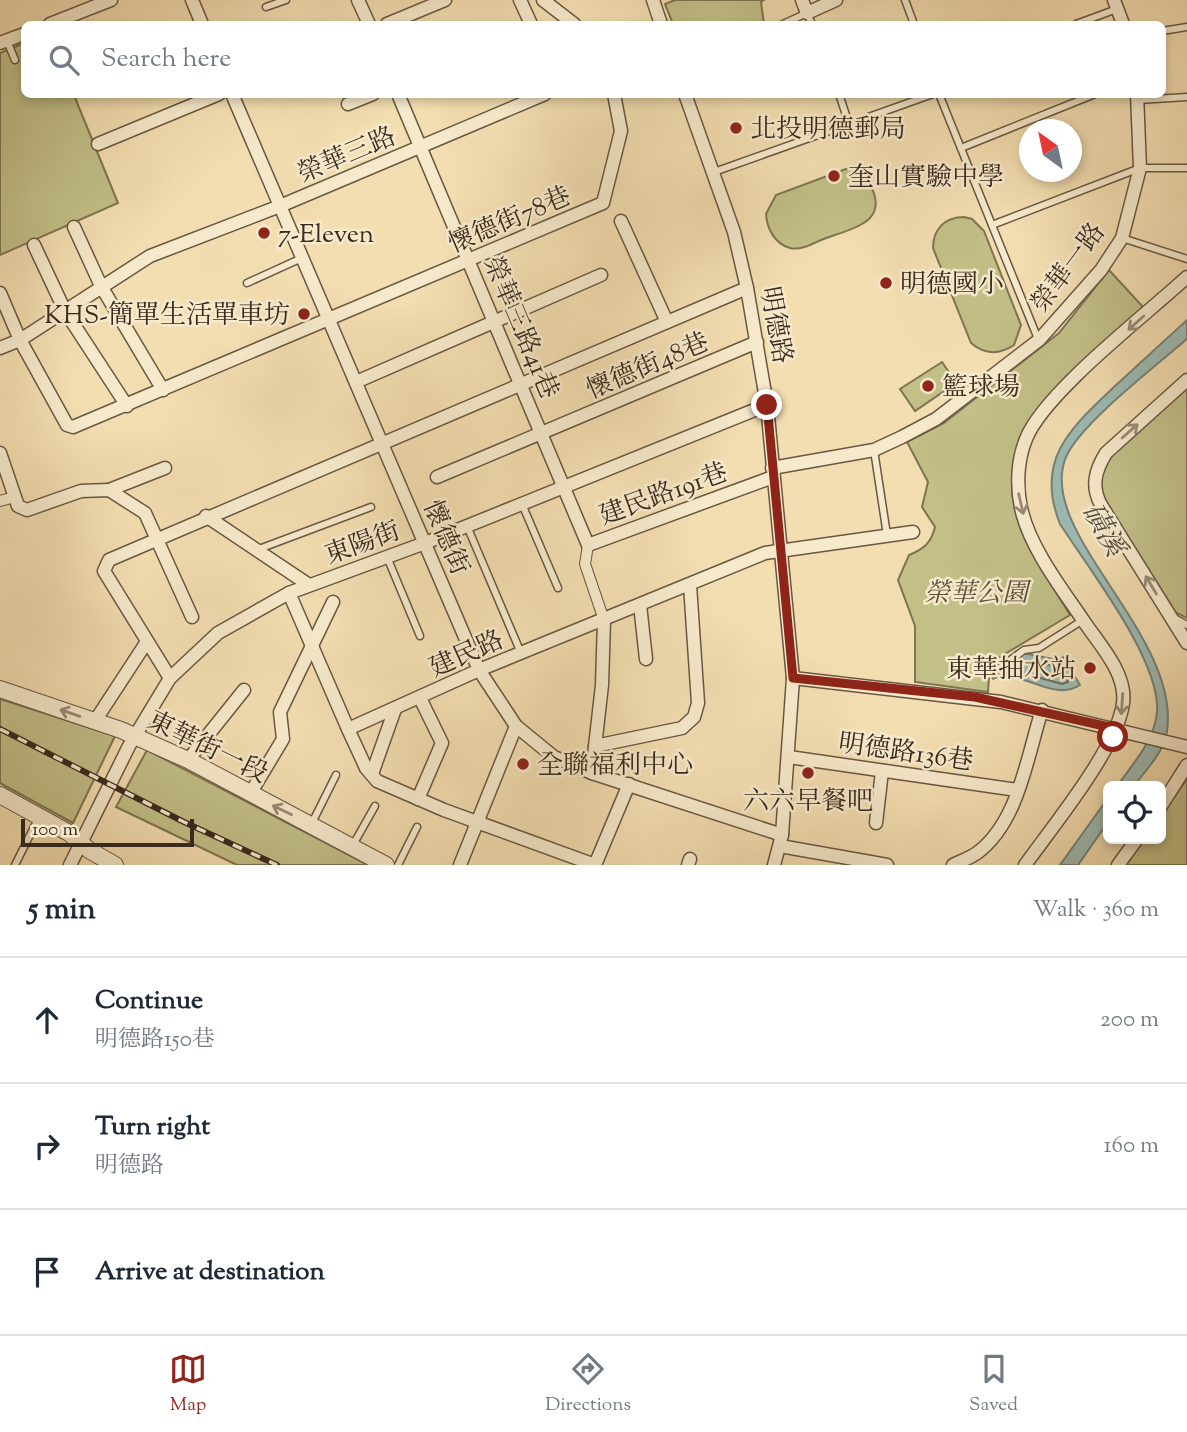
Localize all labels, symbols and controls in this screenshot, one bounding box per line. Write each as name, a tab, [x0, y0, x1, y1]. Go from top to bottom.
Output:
search box	[21, 21, 1166, 98]
icon: search	[45, 41, 83, 79]
text: Search here	[101, 41, 231, 78]
place label: 北投明德郵局	[750, 112, 906, 149]
street label: 榮華三路	[292, 119, 402, 194]
north arrow	[1019, 119, 1082, 182]
marker: 北投明德郵局	[728, 120, 744, 136]
place label: 奎山實驗中學	[848, 160, 1004, 197]
marker: 奎山實驗中學	[826, 168, 842, 184]
street label: 懷德街78巷	[443, 179, 577, 264]
street label: 榮華一路	[1023, 216, 1115, 321]
place label: 7-Eleven	[278, 217, 374, 254]
marker: 7-Eleven	[256, 225, 272, 241]
street label: 榮華三路41巷	[473, 251, 566, 405]
place label: 明德國小	[900, 267, 1004, 304]
marker: 明德國小	[878, 275, 894, 291]
street label: 明德路	[750, 284, 800, 367]
place label: KHS-簡單生活單車坊	[44, 298, 290, 335]
marker: KHS-簡單生活單車坊	[296, 306, 312, 322]
one-way arrow	[1127, 315, 1145, 331]
street label: 懷德街48巷	[581, 325, 715, 410]
place label: 籃球場	[942, 370, 1020, 407]
marker: 籃球場	[920, 378, 936, 394]
route end	[751, 389, 782, 420]
one-way arrow	[1121, 423, 1139, 439]
street label: 建民路191巷	[595, 455, 733, 536]
one-way arrow	[1015, 492, 1028, 515]
street label: 懷德街	[412, 495, 477, 581]
water label: 磺溪	[1071, 496, 1135, 567]
street label: 東陽街	[320, 514, 406, 575]
park label: 榮華公園	[924, 576, 1032, 613]
one-way arrow	[1143, 576, 1157, 596]
street label: 建民路	[424, 623, 510, 688]
place label: 東華抽水站	[946, 652, 1076, 689]
marker: 東華抽水站	[1082, 660, 1098, 676]
one-way arrow	[1115, 692, 1128, 715]
street label: 東華街一段	[140, 703, 273, 793]
one-way arrow	[60, 706, 82, 718]
route start	[1097, 721, 1128, 752]
street label: 明德路136巷	[836, 726, 976, 781]
place label: 全聯福利中心	[537, 748, 693, 785]
marker: 全聯福利中心	[515, 756, 531, 772]
marker: 六六早餐吧	[800, 765, 816, 781]
map controls	[1103, 781, 1166, 844]
button: locate	[1103, 781, 1166, 844]
place label: 六六早餐吧	[743, 784, 873, 821]
one-way arrow	[272, 803, 293, 817]
scale bar	[21, 816, 194, 848]
text: 100 m	[32, 817, 78, 844]
text: 5 min	[28, 889, 96, 932]
text: Walk · 360 m	[1033, 894, 1159, 927]
text: Continue	[95, 983, 203, 1020]
icon: ahead	[28, 1001, 66, 1039]
text: 200 m	[1100, 1004, 1159, 1037]
text: 明德路150巷	[95, 1024, 215, 1057]
text: Turn right	[95, 1109, 210, 1146]
icon: right	[28, 1127, 66, 1165]
text: 160 m	[1104, 1130, 1159, 1163]
text: 明德路	[95, 1150, 164, 1183]
icon: arrive	[28, 1253, 66, 1291]
text: Arrive at destination	[95, 1254, 325, 1291]
tab: Map	[169, 1350, 207, 1419]
tab: Directions	[545, 1350, 631, 1419]
tab: Saved	[969, 1350, 1018, 1419]

